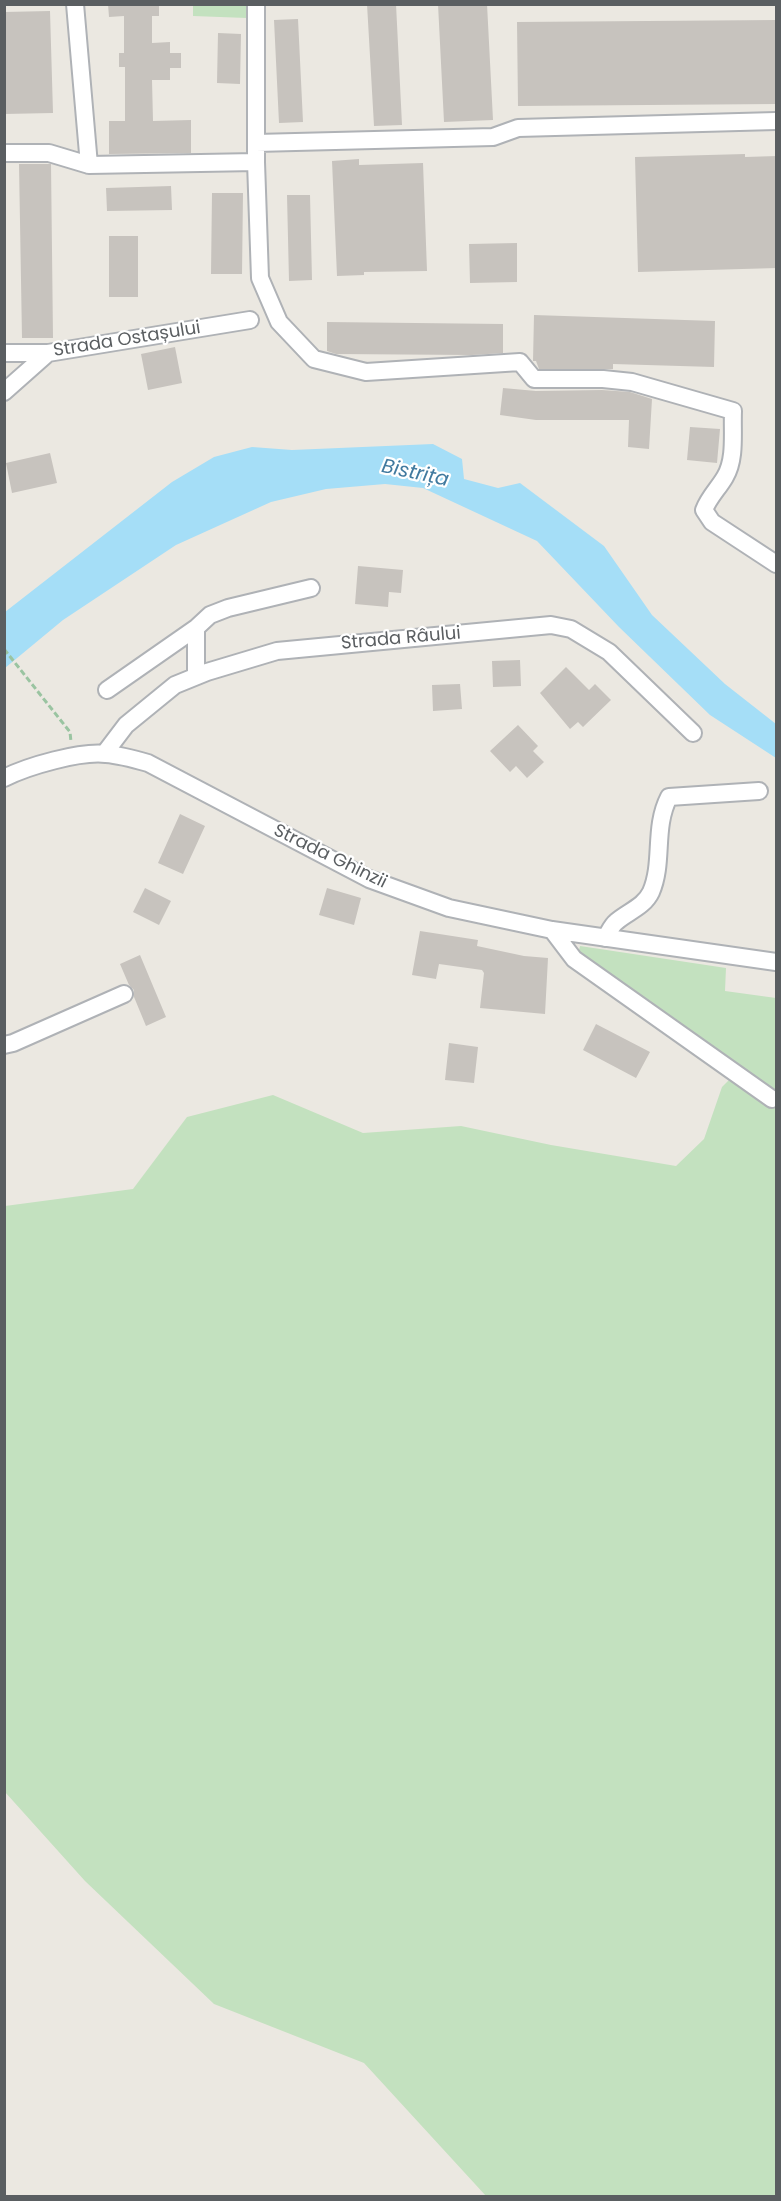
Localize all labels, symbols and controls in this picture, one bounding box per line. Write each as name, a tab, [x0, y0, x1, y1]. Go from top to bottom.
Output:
street label: Strada Ostașului	[52, 318, 202, 362]
water label: Bistrița	[379, 455, 451, 493]
street label: Strada Râului	[340, 623, 462, 655]
street label: Strada Ghinzii	[270, 820, 390, 894]

